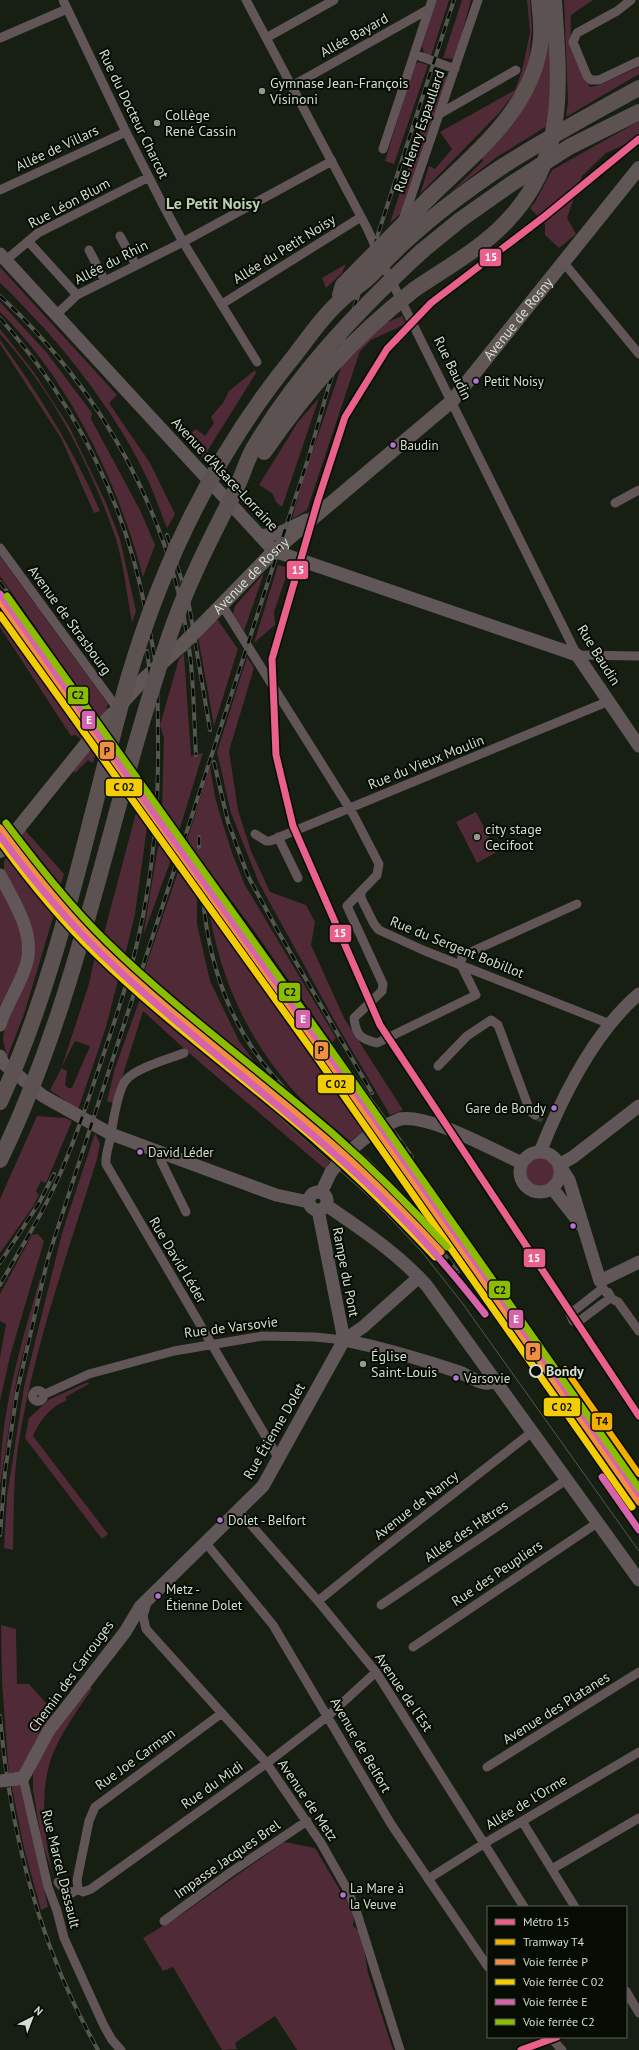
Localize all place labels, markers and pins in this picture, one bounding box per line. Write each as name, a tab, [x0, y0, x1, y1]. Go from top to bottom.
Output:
place label: Gymnase Jean-François Visinoni	[269, 74, 408, 108]
marker: Gymnase Jean-François Visinoni	[257, 86, 267, 96]
place label: Collège René Cassin	[165, 106, 236, 140]
marker: Collège René Cassin	[152, 118, 162, 128]
place label: Petit Noisy	[484, 373, 544, 390]
marker: Petit Noisy	[471, 376, 481, 386]
place label: Baudin	[400, 437, 439, 454]
marker: Baudin	[388, 440, 398, 450]
place label: city stage Cecifoot	[485, 820, 542, 854]
marker: city stage Cecifoot	[472, 832, 482, 842]
place label: Gare de Bondy	[465, 1100, 546, 1117]
marker: Gare de Bondy	[549, 1103, 559, 1113]
place label: David Léder	[148, 1144, 214, 1161]
marker: David Léder	[135, 1147, 145, 1157]
unlabelled marker	[568, 1221, 578, 1231]
place label: Église Saint-Louis	[371, 1347, 437, 1381]
marker: Église Saint-Louis	[358, 1359, 368, 1369]
place label: Bondy	[546, 1362, 584, 1380]
marker: Bondy	[529, 1364, 543, 1378]
place label: Varsovie	[463, 1370, 510, 1387]
marker: Varsovie	[451, 1373, 461, 1383]
place label: Dolet - Belfort	[228, 1512, 307, 1529]
marker: Dolet - Belfort	[215, 1515, 225, 1525]
place label: Metz - Étienne Dolet	[166, 1581, 243, 1614]
marker: Metz - Étienne Dolet	[153, 1591, 163, 1601]
place label: La Mare à la Veuve	[350, 1880, 404, 1913]
marker: La Mare à la Veuve	[338, 1890, 348, 1900]

